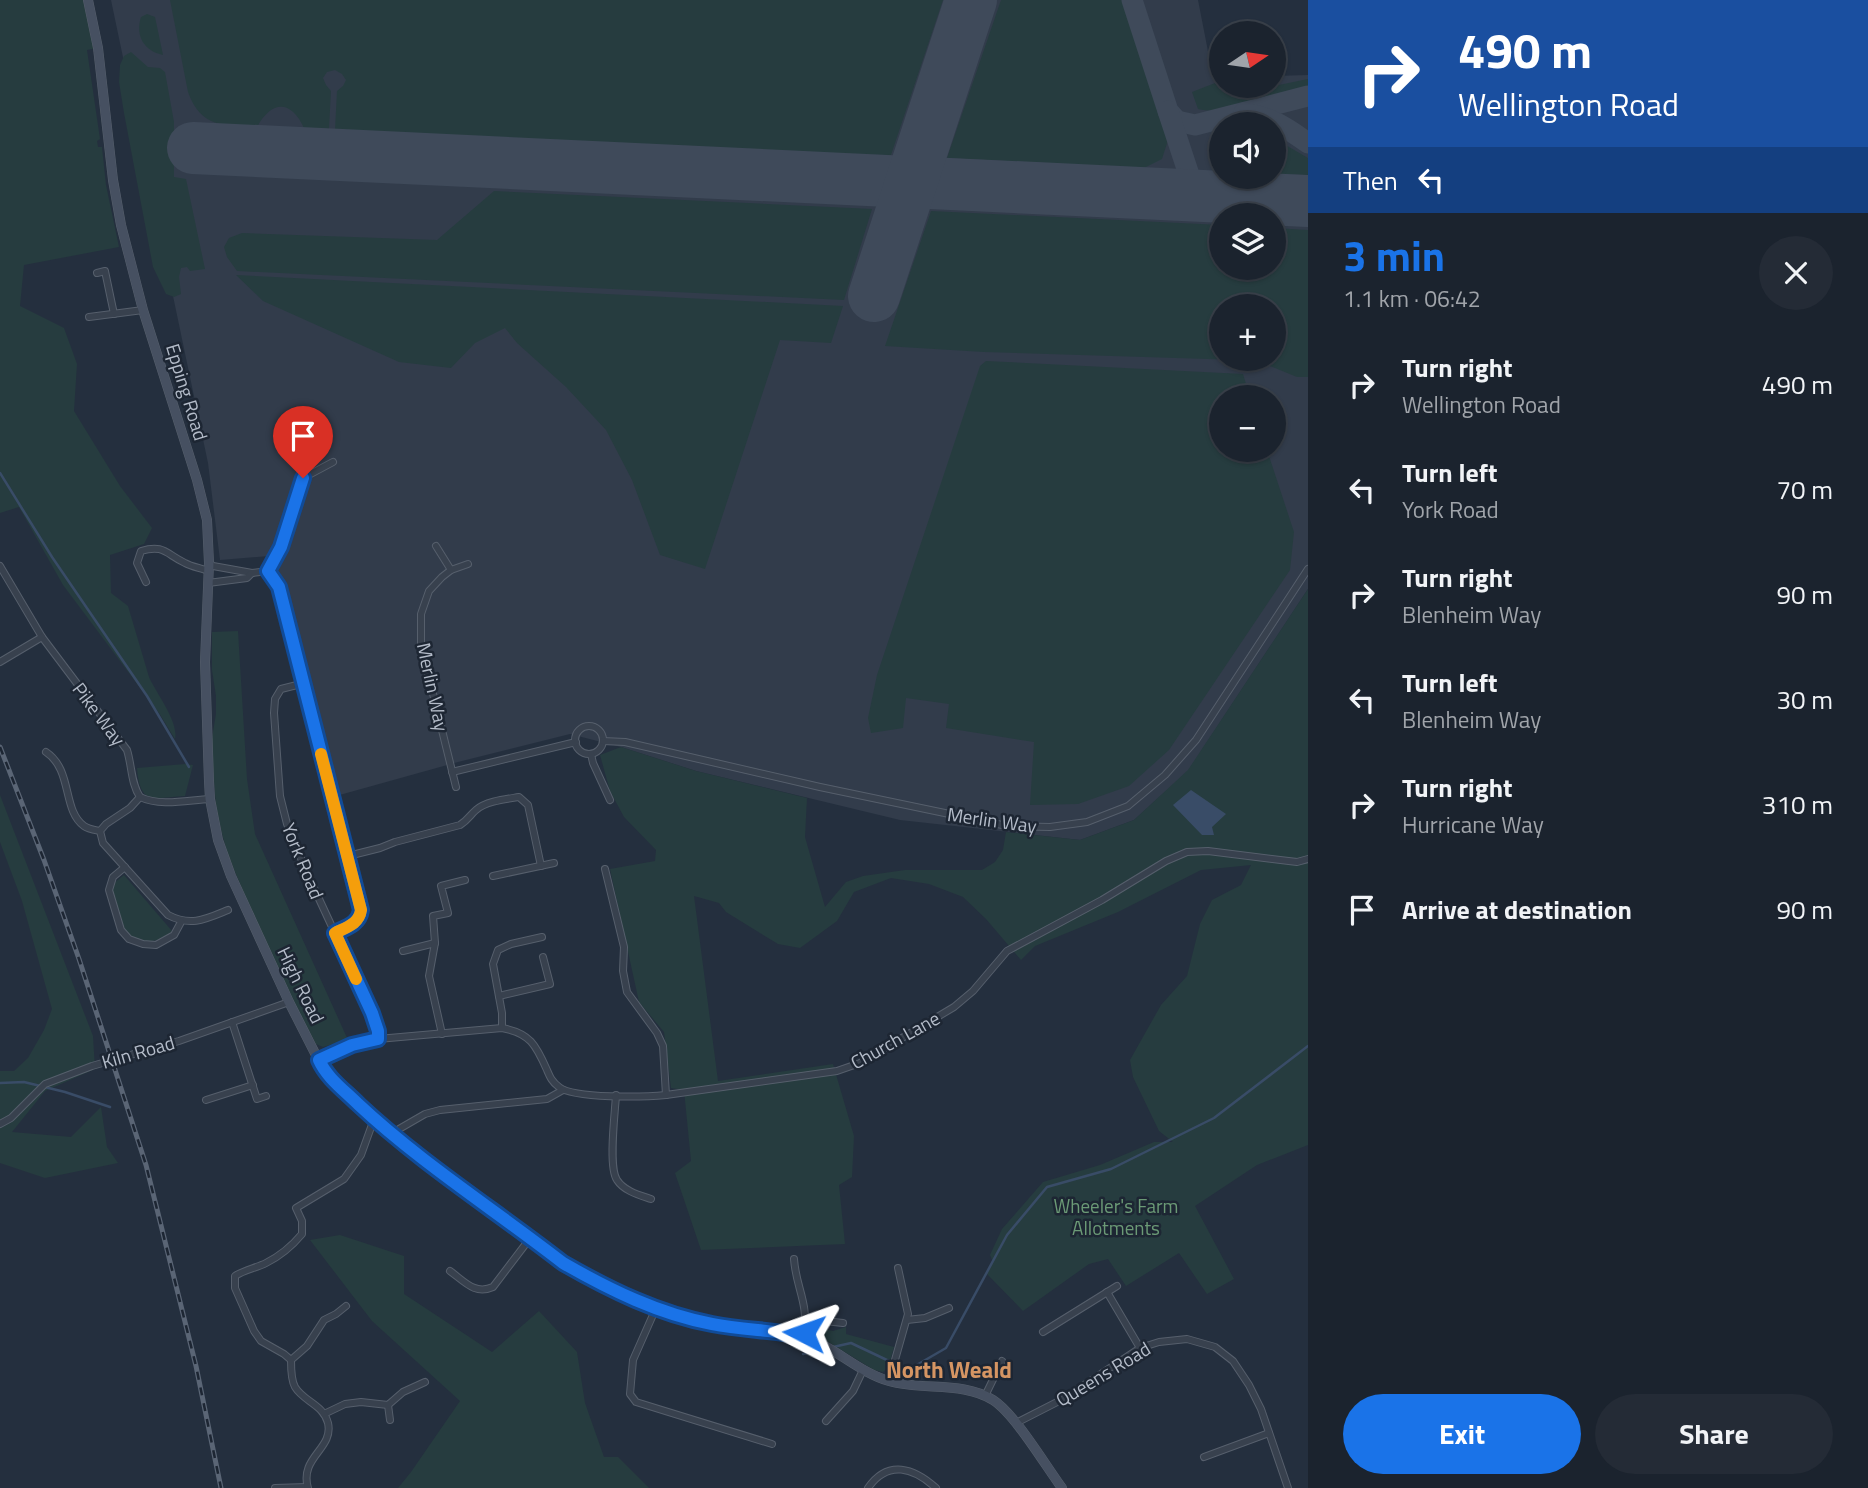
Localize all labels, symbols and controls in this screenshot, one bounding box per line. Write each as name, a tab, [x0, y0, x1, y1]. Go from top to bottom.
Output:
text: 490 m	[1458, 12, 1592, 87]
north arrow	[1209, 21, 1286, 98]
map controls	[1209, 21, 1286, 462]
icon: right	[1343, 28, 1434, 119]
text: Wellington Road	[1458, 80, 1679, 128]
button: sound	[1209, 112, 1286, 189]
text: Then	[1343, 161, 1398, 200]
icon: left	[1412, 161, 1450, 199]
button: layers	[1209, 203, 1286, 280]
text: 3 min	[1343, 223, 1445, 287]
button: close	[1759, 236, 1833, 310]
text: 1.1 km · 06:42	[1343, 281, 1481, 316]
button: +	[1209, 294, 1286, 371]
street label: Epping Road	[159, 340, 216, 444]
text: Turn right	[1402, 348, 1513, 387]
text: 490 m	[1762, 365, 1833, 404]
icon: right	[1343, 366, 1381, 404]
button: −	[1209, 385, 1286, 462]
text: Wellington Road	[1402, 387, 1561, 422]
pin	[273, 406, 333, 478]
icon: arrive	[284, 417, 322, 455]
text: Turn left	[1402, 453, 1497, 492]
text: 70 m	[1776, 470, 1833, 509]
icon: left	[1343, 471, 1381, 509]
text: York Road	[1402, 492, 1499, 527]
text: Turn right	[1402, 558, 1513, 597]
text: 90 m	[1776, 575, 1833, 614]
icon: right	[1343, 576, 1381, 614]
text: Blenheim Way	[1402, 597, 1541, 632]
street label: Merlin Way	[410, 640, 457, 734]
text: Turn left	[1402, 663, 1497, 702]
street label: Pike Way	[66, 676, 133, 752]
text: 30 m	[1776, 680, 1833, 719]
icon: left	[1343, 681, 1381, 719]
text: Blenheim Way	[1402, 702, 1541, 737]
text: Turn right	[1402, 768, 1513, 807]
text: 310 m	[1762, 785, 1833, 824]
icon: right	[1343, 786, 1381, 824]
street label: Merlin Way	[945, 799, 1039, 840]
text: Hurricane Way	[1402, 807, 1544, 842]
street label: York Road	[275, 818, 332, 903]
text: Arrive at destination	[1402, 890, 1632, 929]
text: 90 m	[1776, 890, 1833, 929]
icon: arrive	[1343, 891, 1381, 929]
street label: High Road	[270, 941, 333, 1028]
street label: Church Lane	[845, 1003, 945, 1076]
street label: Kiln Road	[98, 1027, 178, 1076]
park label: Wheeler's Farm Allotments	[1053, 1191, 1179, 1242]
position arrow	[767, 1296, 841, 1370]
street label: Queens Road	[1050, 1334, 1156, 1413]
district label: North Weald	[886, 1352, 1012, 1387]
button: Exit	[1343, 1394, 1581, 1474]
button: Share	[1595, 1394, 1833, 1474]

